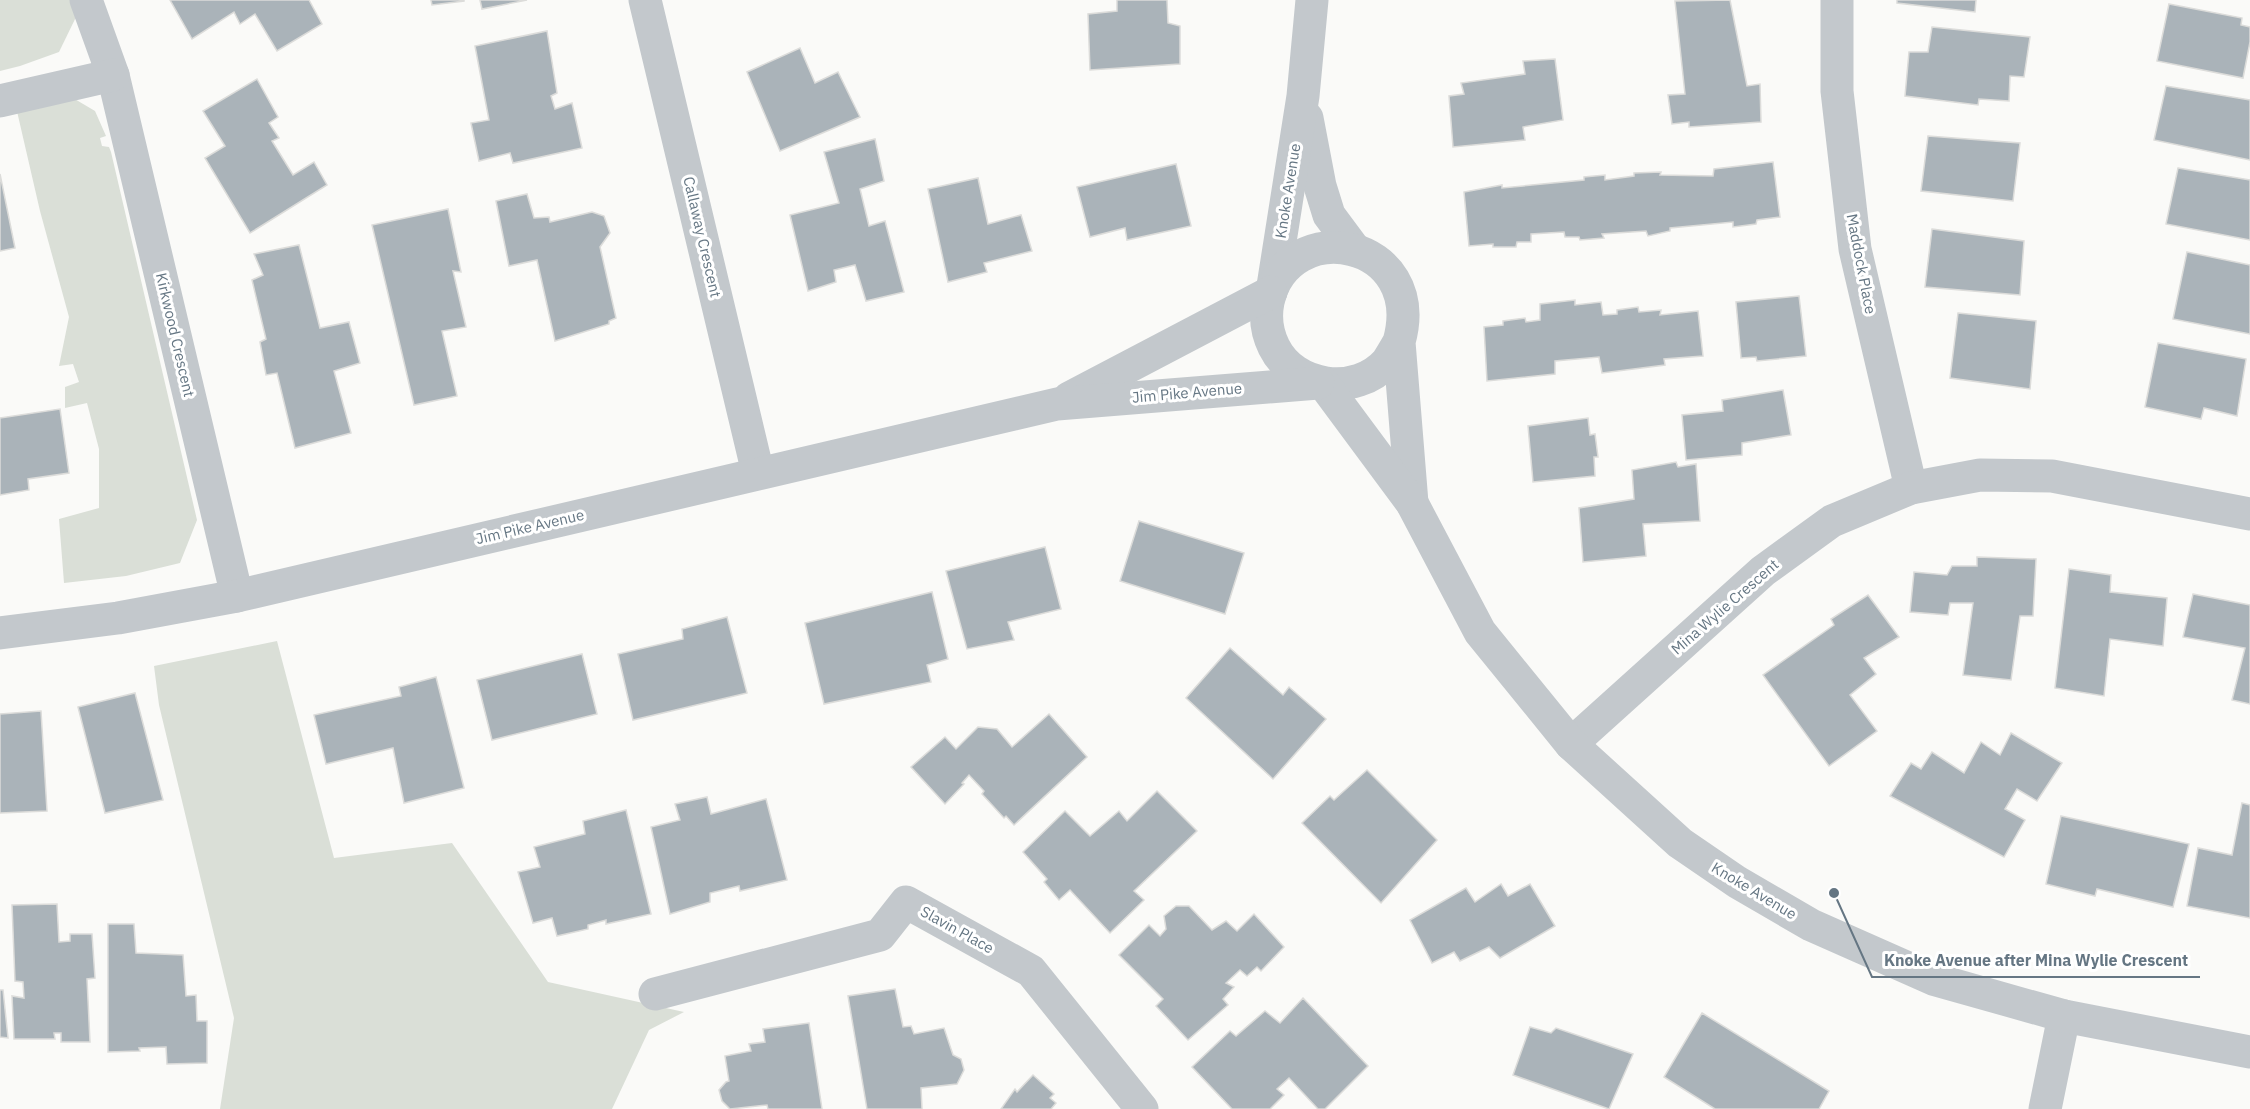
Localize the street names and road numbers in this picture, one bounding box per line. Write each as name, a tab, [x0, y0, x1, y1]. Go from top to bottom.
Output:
street label: Knoke Avenue	[1271, 142, 1304, 240]
street label: Callaway Crescent	[679, 175, 726, 299]
street label: Maddock Place	[1842, 212, 1881, 316]
street label: Kirkwood Crescent	[152, 271, 199, 399]
street label: Jim Pike Avenue	[1131, 378, 1243, 407]
street label: Jim Pike Avenue	[474, 505, 586, 548]
street label: Mina Wylie Crescent	[1667, 555, 1782, 658]
street label: Knoke Avenue	[1708, 858, 1800, 923]
street label: Slavin Place	[917, 902, 997, 957]

